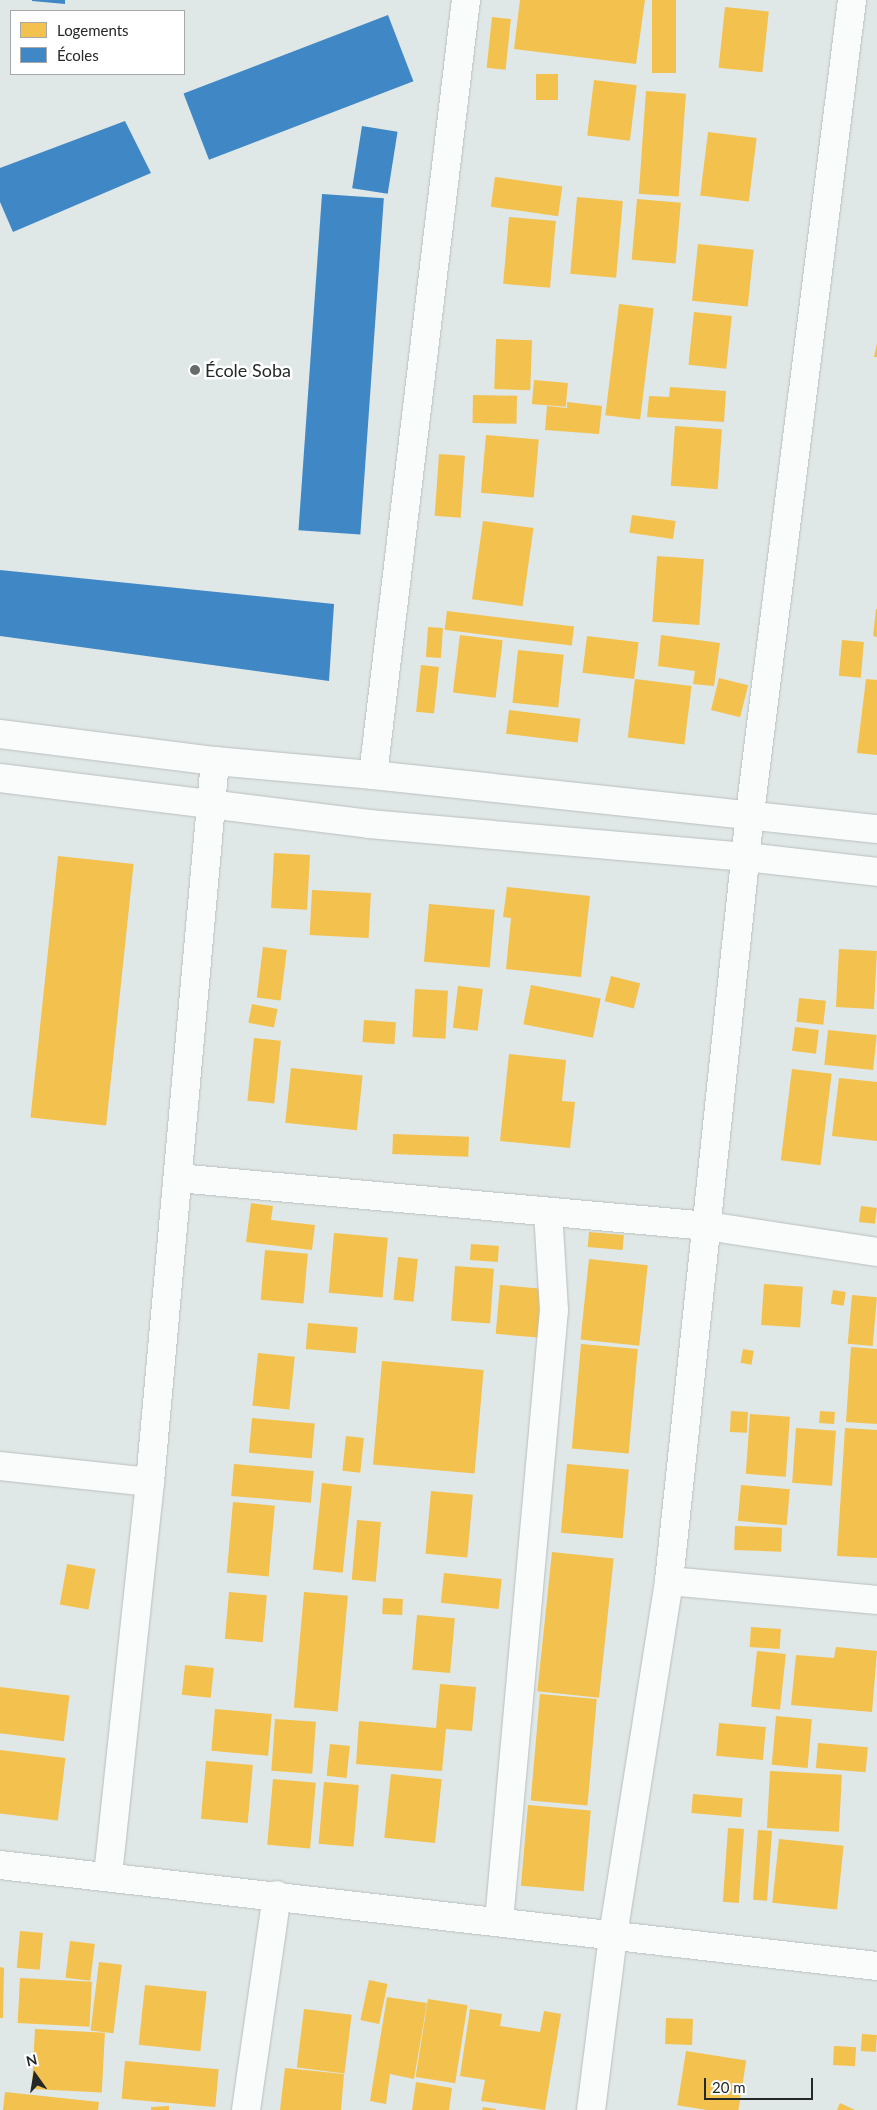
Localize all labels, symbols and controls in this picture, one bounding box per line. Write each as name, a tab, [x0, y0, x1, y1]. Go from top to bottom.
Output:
legend	[10, 10, 185, 75]
text: Logements	[57, 21, 129, 39]
text: Écoles	[57, 46, 99, 64]
place label: École Soba	[205, 359, 291, 381]
marker: École Soba	[189, 364, 201, 376]
north arrow	[10, 2050, 60, 2100]
text: N	[24, 2050, 39, 2069]
scale bar	[707, 2068, 816, 2100]
text: 20 m	[712, 2078, 746, 2096]

